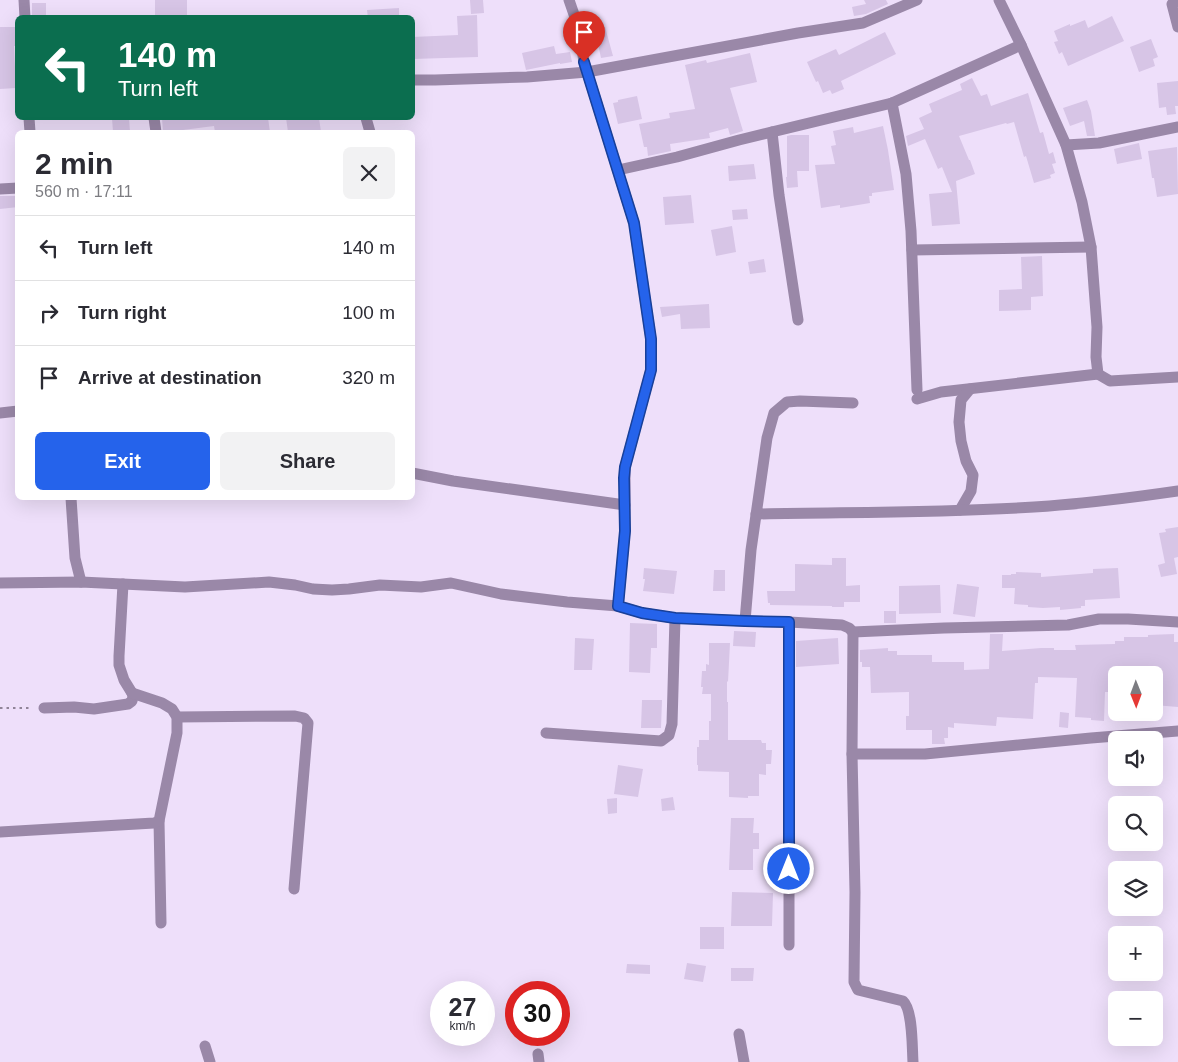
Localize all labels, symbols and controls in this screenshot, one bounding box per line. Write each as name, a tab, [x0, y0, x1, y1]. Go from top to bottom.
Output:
pin	[563, 11, 605, 62]
icon: arrive	[570, 18, 598, 46]
icon: left	[35, 35, 100, 100]
text: 140 m	[118, 35, 217, 74]
text: Turn left	[118, 76, 198, 101]
text: 2 min	[35, 147, 113, 180]
button: close	[343, 147, 395, 199]
text: 560 m · 17:11	[35, 183, 133, 200]
icon: left	[35, 234, 63, 262]
text: Turn left	[78, 237, 153, 258]
text: 140 m	[342, 237, 395, 258]
icon: right	[35, 299, 63, 327]
text: Turn right	[78, 302, 166, 323]
text: 100 m	[342, 302, 395, 323]
icon: arrive	[35, 364, 63, 392]
text: Arrive at destination	[78, 367, 262, 388]
text: 320 m	[342, 367, 395, 388]
button: Exit	[35, 432, 210, 490]
button: Share	[220, 432, 395, 490]
north arrow	[1108, 666, 1162, 721]
map controls	[1108, 666, 1163, 1046]
button: sound	[1108, 731, 1163, 786]
button: search	[1108, 796, 1163, 851]
position arrow	[762, 842, 814, 894]
button: layers	[1108, 861, 1163, 916]
button: +	[1108, 926, 1163, 981]
speed limit sign: 30	[505, 981, 570, 1046]
button: −	[1108, 991, 1163, 1046]
text: 27	[449, 993, 476, 1021]
text: km/h	[449, 1019, 476, 1033]

